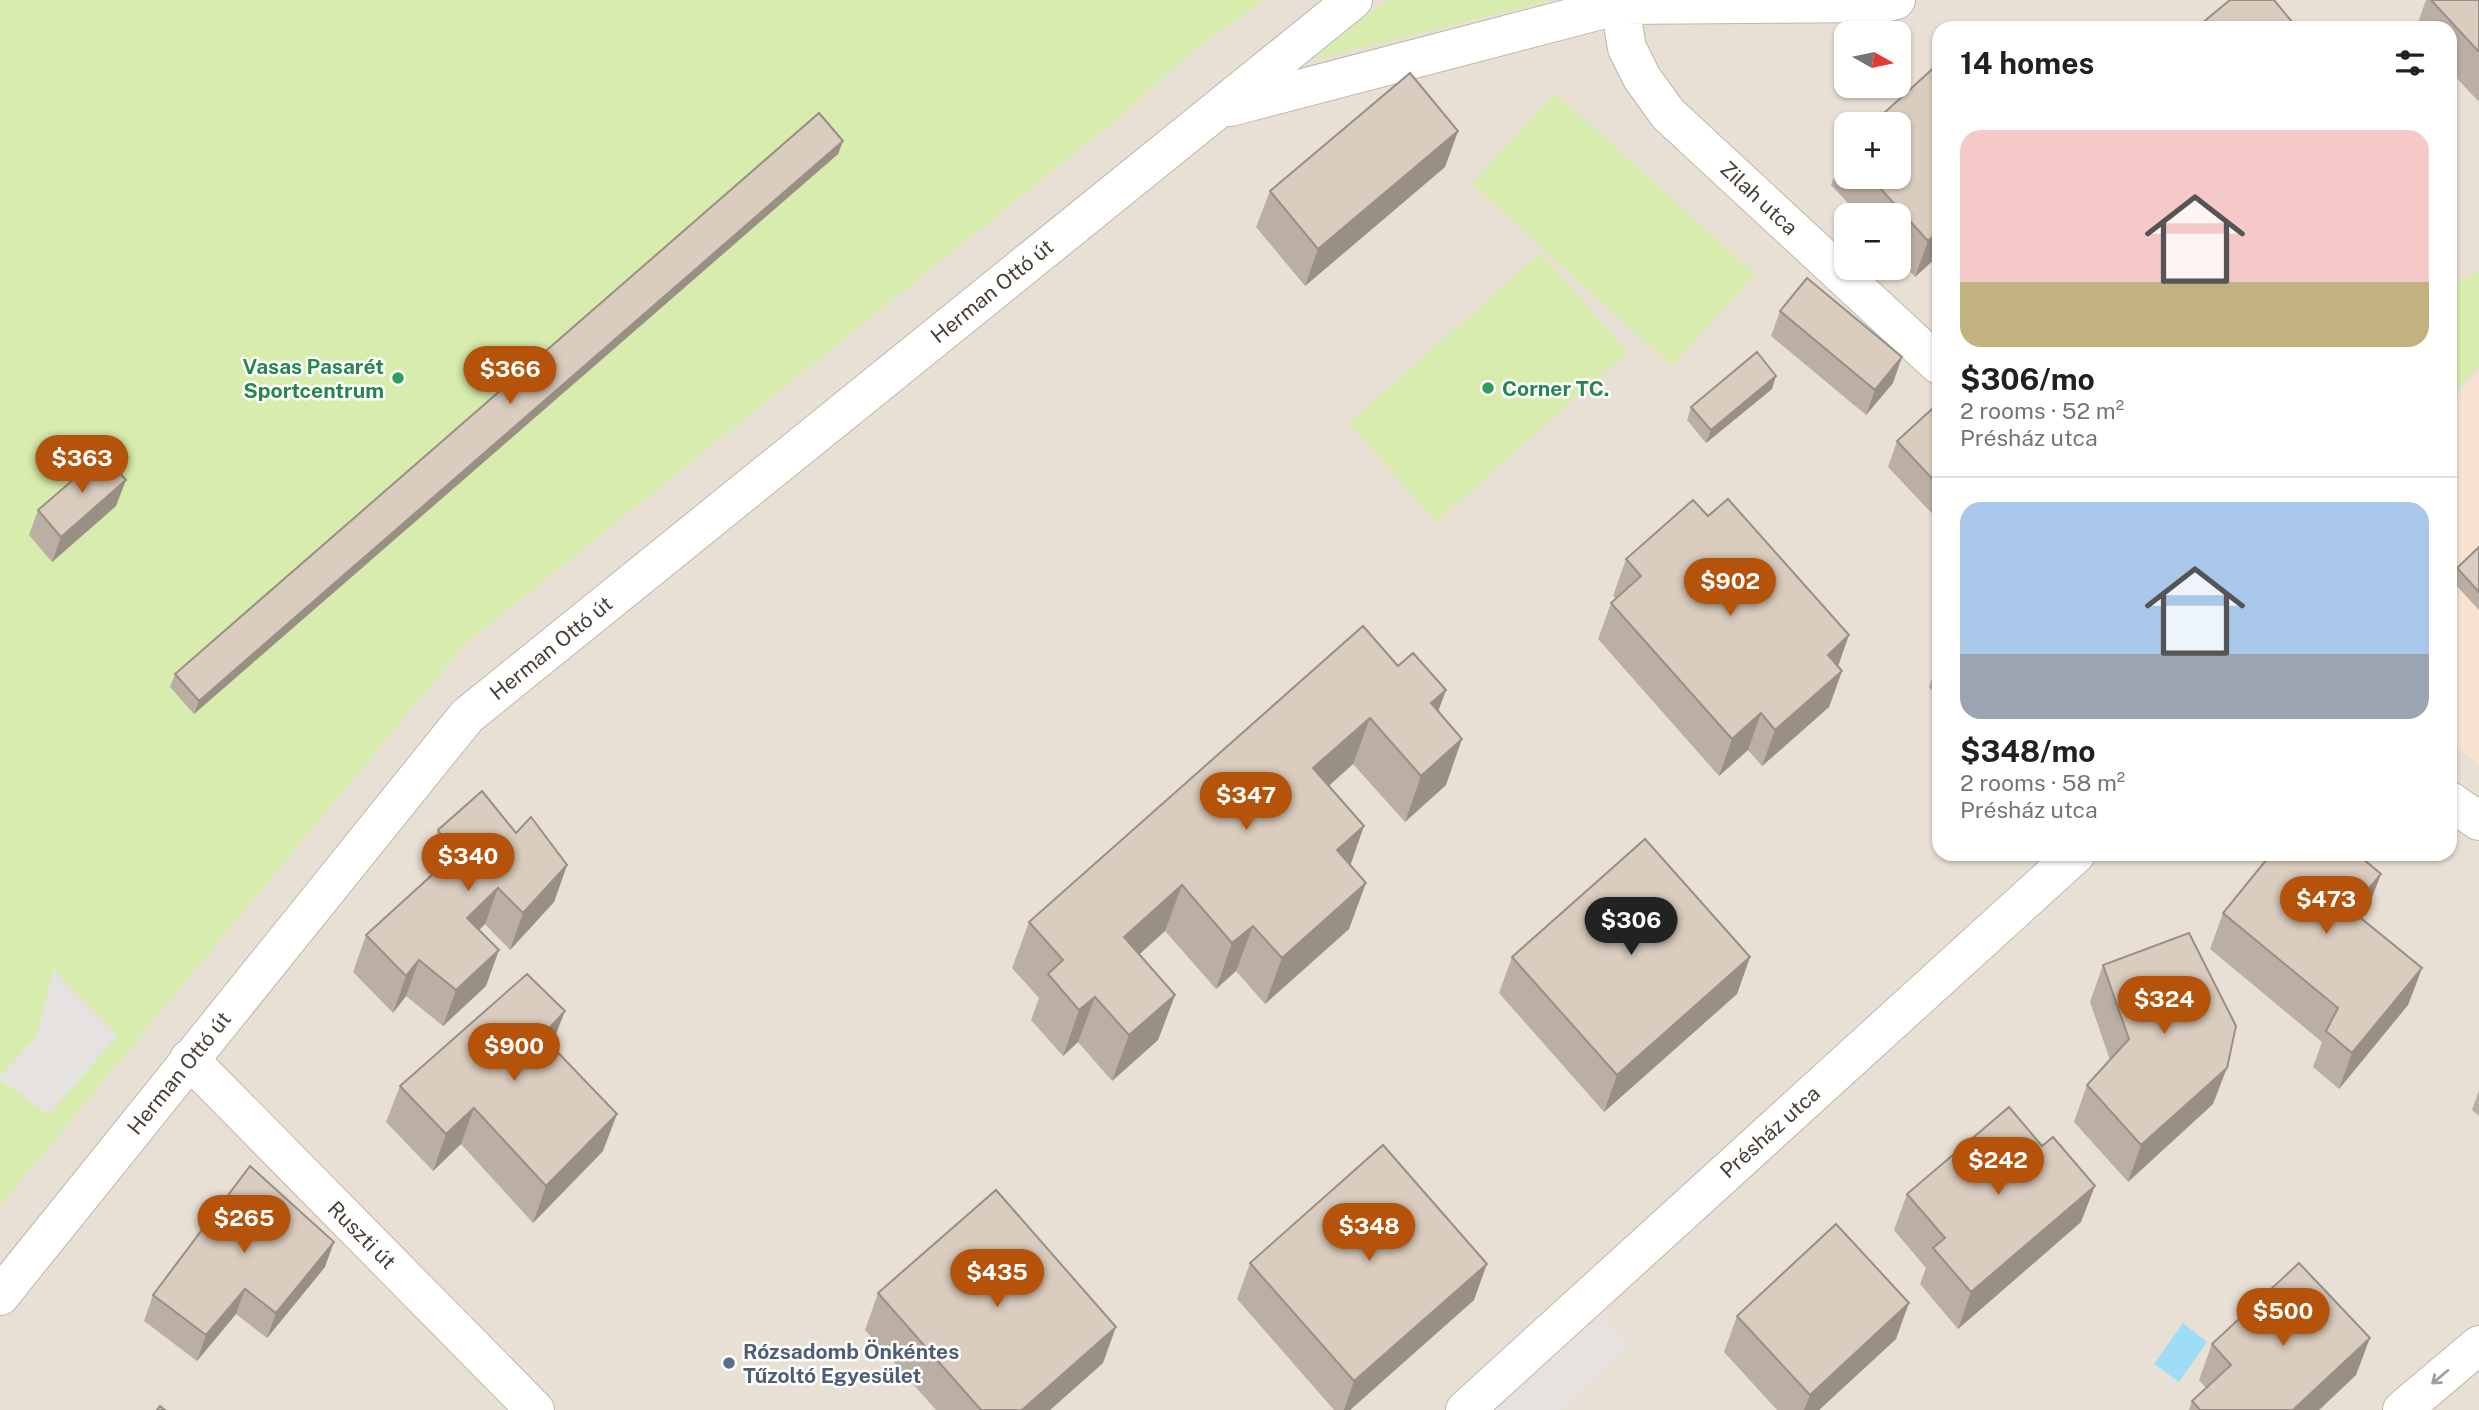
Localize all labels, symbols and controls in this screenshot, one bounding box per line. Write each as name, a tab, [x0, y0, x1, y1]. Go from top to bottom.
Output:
north arrow	[1834, 21, 1911, 98]
map controls	[1834, 21, 1911, 280]
icon: filters	[2391, 44, 2429, 82]
text: 14 homes	[1960, 45, 2094, 81]
button: +	[1834, 112, 1911, 189]
street label: Zilah utca	[1715, 156, 1803, 240]
icon: home	[2132, 176, 2258, 302]
button: −	[1834, 203, 1911, 280]
street label: Herman Ottó út	[926, 234, 1058, 348]
pin: $366	[469, 346, 551, 406]
place label: Vasas Pasarét Sportcentrum	[243, 354, 384, 403]
text: $366	[479, 355, 541, 382]
text: $306/mo	[1960, 361, 2095, 397]
marker: Vasas Pasarét Sportcentrum	[390, 370, 406, 386]
place label: Corner TC.	[1502, 376, 1609, 401]
marker: Corner TC.	[1480, 380, 1496, 396]
text: 2 rooms · 52 m²	[1960, 397, 2124, 424]
text: Présház utca	[1960, 424, 2098, 451]
pin: $363	[41, 435, 123, 495]
text: $363	[51, 444, 113, 471]
icon: home	[2132, 548, 2258, 674]
pin: $902	[1689, 558, 1771, 618]
text: $902	[1700, 567, 1760, 594]
street label: Herman Ottó út	[485, 591, 617, 705]
text: $348/mo	[1960, 733, 2096, 769]
text: 2 rooms · 58 m²	[1960, 769, 2125, 796]
pin: $347	[1205, 772, 1287, 832]
text: $347	[1216, 781, 1276, 808]
text: Présház utca	[1960, 796, 2098, 823]
pin: $340	[427, 834, 509, 893]
text: $340	[438, 842, 498, 869]
pin: $473	[2285, 876, 2367, 936]
text: $473	[2296, 885, 2356, 912]
pin: $306	[1590, 898, 1672, 957]
text: $306	[1601, 906, 1661, 933]
pin: $324	[2123, 976, 2205, 1036]
text: $324	[2134, 985, 2194, 1012]
street label: Herman Ottó út	[122, 1007, 236, 1139]
pin: $900	[473, 1024, 555, 1083]
text: $900	[484, 1032, 544, 1059]
street label: Présház utca	[1715, 1081, 1825, 1183]
pin: $242	[1957, 1138, 2039, 1197]
text: $242	[1968, 1146, 2028, 1173]
pin: $265	[203, 1196, 285, 1255]
street label: Ruszti út	[323, 1196, 401, 1274]
text: $265	[214, 1204, 274, 1231]
pin: $348	[1328, 1204, 1410, 1263]
text: $348	[1338, 1212, 1400, 1239]
pin: $435	[956, 1250, 1038, 1309]
text: $435	[966, 1258, 1028, 1285]
pin: $500	[2242, 1288, 2324, 1348]
text: $500	[2253, 1297, 2313, 1324]
place label: Rózsadomb Önkéntes Tűzoltó Egyesület	[743, 1339, 959, 1388]
marker: Rózsadomb Önkéntes Tűzoltó Egyesület	[721, 1355, 737, 1371]
one-way arrow	[2432, 1369, 2450, 1385]

